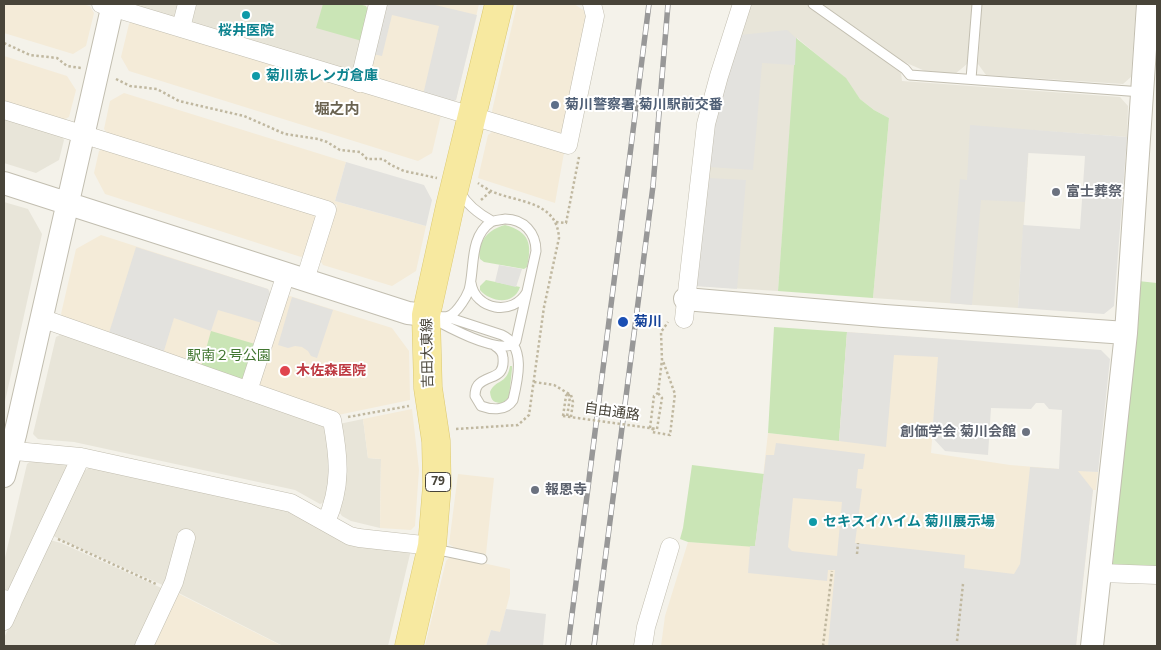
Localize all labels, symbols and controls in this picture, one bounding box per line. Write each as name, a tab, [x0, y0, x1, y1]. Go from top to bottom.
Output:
marker: 桜井医院	[240, 9, 252, 21]
place label: 桜井医院	[218, 23, 274, 39]
place label: 菊川赤レンガ倉庫	[266, 68, 378, 84]
marker: 菊川赤レンガ倉庫	[250, 70, 262, 82]
place label: 菊川警察署 菊川駅前交番	[565, 97, 723, 113]
marker: 菊川警察署 菊川駅前交番	[549, 99, 561, 111]
district label: 堀之内	[315, 101, 359, 119]
place label: 富士葬祭	[1066, 184, 1122, 200]
marker: 富士葬祭	[1050, 186, 1062, 198]
place label: 菊川	[634, 314, 662, 330]
marker: 菊川	[616, 315, 630, 329]
street label: 吉田大東線	[419, 318, 437, 388]
park label: 駅南２号公園	[187, 348, 271, 364]
place label: 木佐森医院	[296, 363, 366, 379]
marker: 木佐森医院	[278, 364, 292, 378]
street label: 自由通路	[583, 400, 641, 424]
place label: 創価学会 菊川会館	[900, 424, 1016, 440]
marker: 創価学会 菊川会館	[1020, 426, 1032, 438]
road number: 79	[426, 472, 450, 492]
place label: 報恩寺	[545, 482, 587, 498]
marker: 報恩寺	[529, 484, 541, 496]
place label: セキスイハイム 菊川展示場	[823, 514, 995, 530]
marker: セキスイハイム 菊川展示場	[807, 516, 819, 528]

